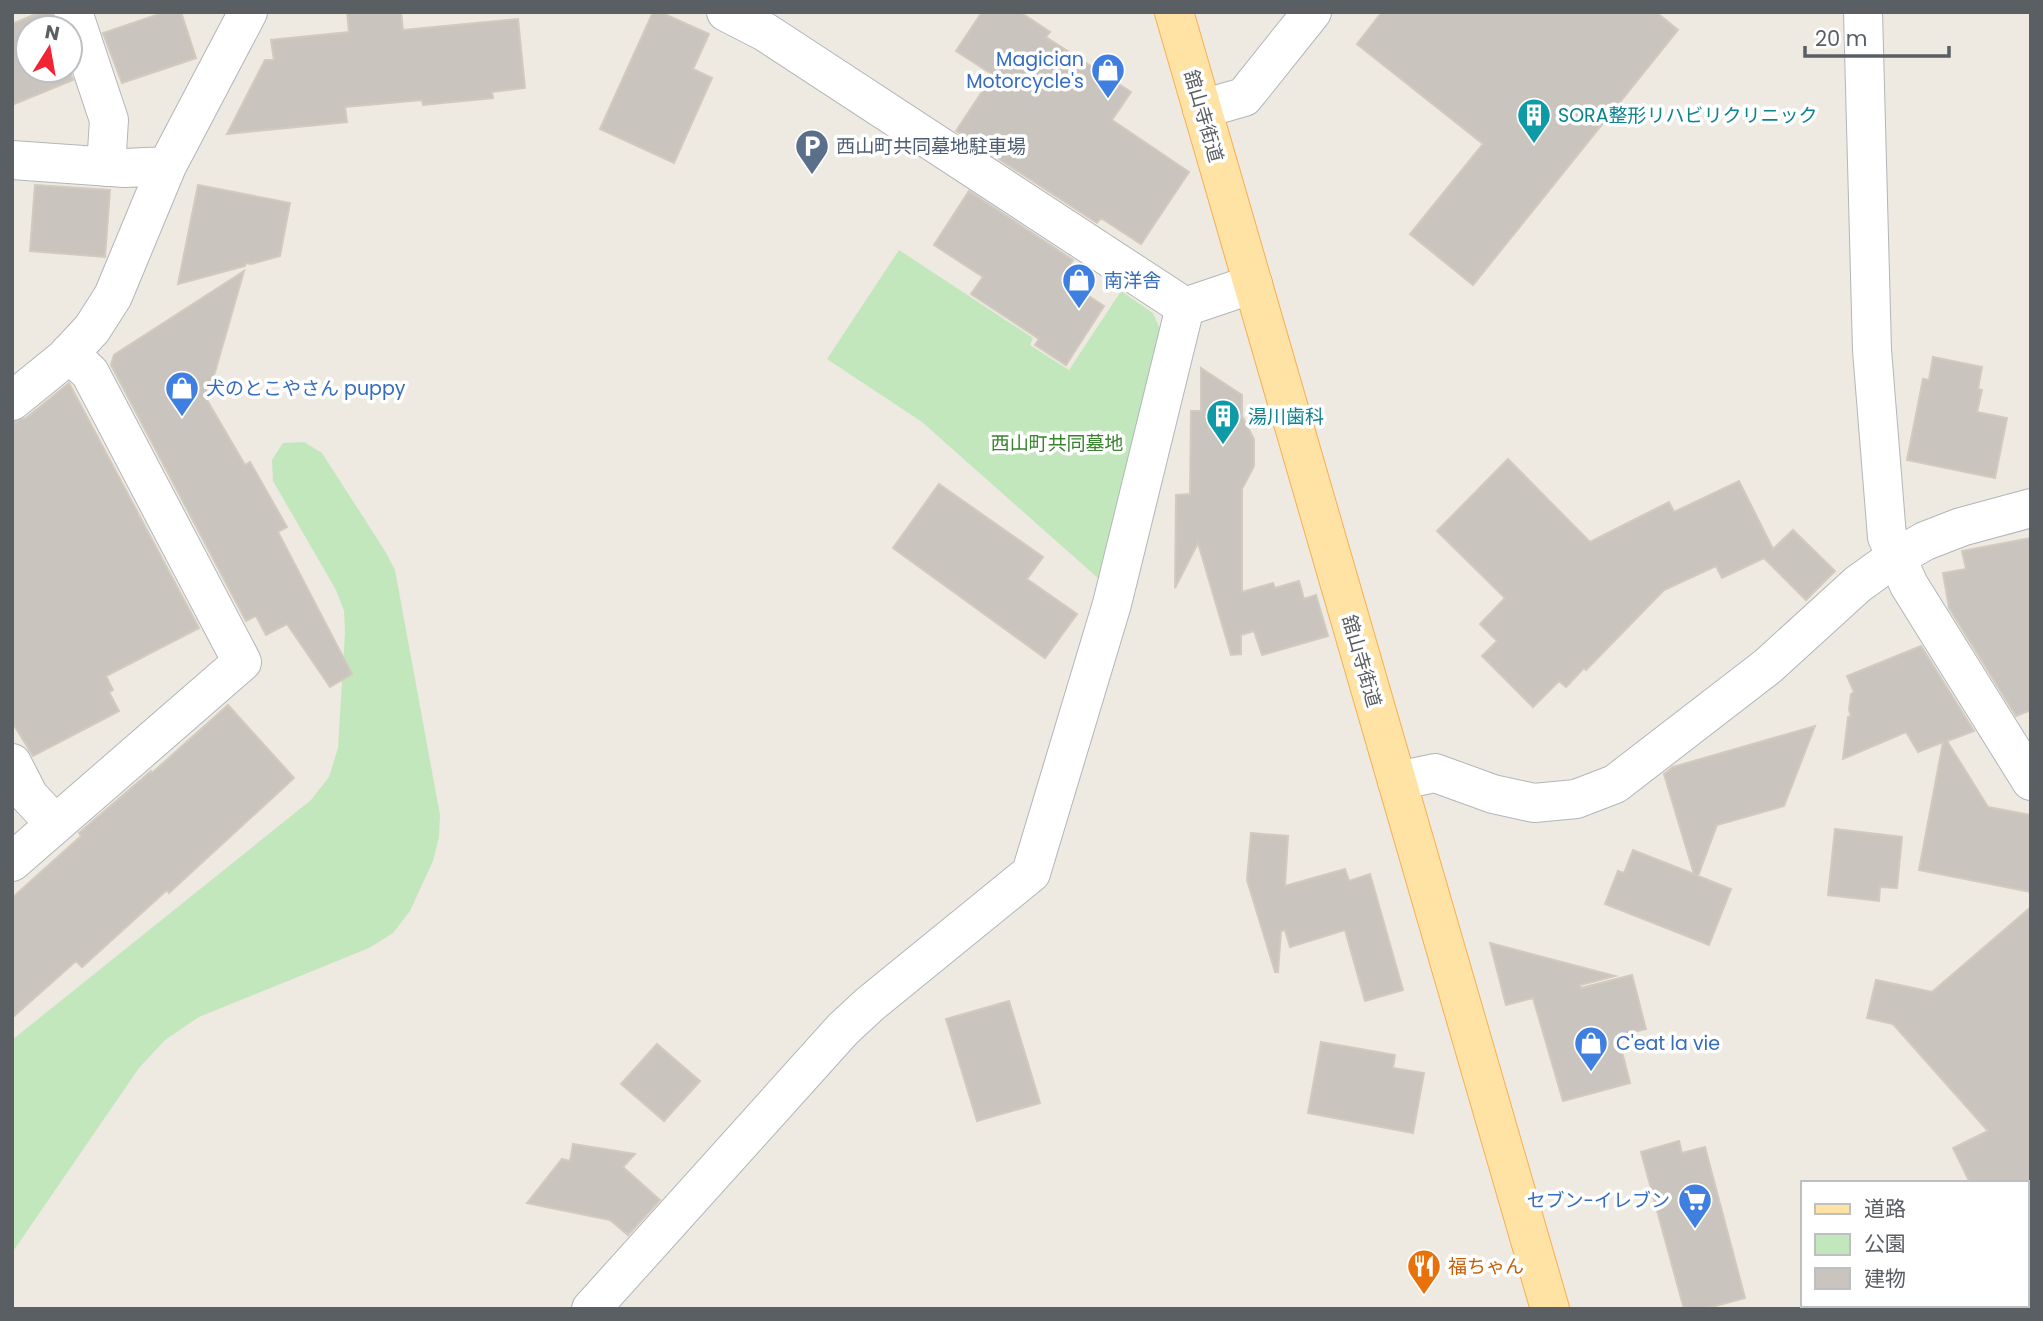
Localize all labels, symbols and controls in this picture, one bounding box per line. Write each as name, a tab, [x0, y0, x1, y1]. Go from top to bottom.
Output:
north arrow	[14, 14, 84, 84]
scale bar	[1805, 14, 1948, 58]
text: N	[43, 18, 62, 47]
text: 20 m	[1815, 24, 1868, 53]
place label: Magician Motorcycle's	[966, 46, 1084, 95]
shop icon: Magician Motorcycle's	[1089, 51, 1127, 100]
street label: 舘山寺街道	[1177, 67, 1230, 166]
building icon: SORA整形リハビリクリニック	[1515, 96, 1553, 145]
place label: SORA整形リハビリクリニック	[1558, 102, 1817, 129]
parking icon: 西山町共同墓地駐車場	[793, 127, 831, 176]
place label: 西山町共同墓地駐車場	[836, 133, 1026, 160]
shop icon: 南洋舎	[1060, 261, 1098, 310]
place label: 南洋舎	[1104, 267, 1161, 294]
shop icon: 犬のとこやさん puppy	[163, 369, 201, 418]
place label: 犬のとこやさん puppy	[206, 375, 406, 402]
building icon: 湯川歯科	[1204, 397, 1242, 446]
place label: 湯川歯科	[1248, 403, 1324, 430]
park label: 西山町共同墓地	[990, 430, 1124, 457]
street label: 舘山寺街道	[1335, 612, 1388, 711]
shop icon: C'eat la vie	[1572, 1024, 1610, 1073]
place label: C'eat la vie	[1616, 1030, 1720, 1057]
supermarket icon: セブン-イレブン	[1676, 1181, 1714, 1230]
legend	[1801, 1181, 2029, 1307]
place label: セブン-イレブン	[1527, 1187, 1670, 1214]
text: 道路	[1864, 1194, 1906, 1223]
text: 公園	[1864, 1229, 1906, 1258]
restaurant icon: 福ちゃん	[1405, 1247, 1443, 1296]
place label: 福ちゃん	[1448, 1253, 1524, 1280]
text: 建物	[1864, 1264, 1906, 1293]

